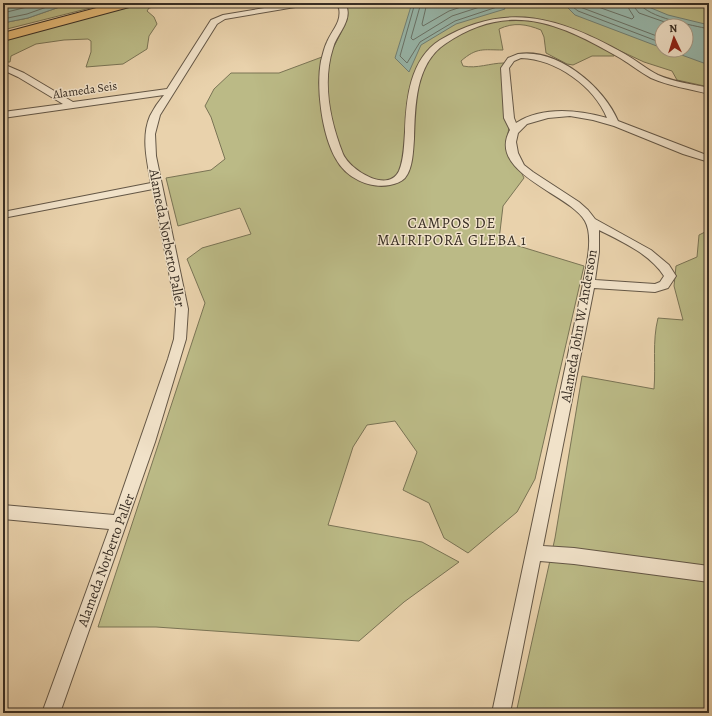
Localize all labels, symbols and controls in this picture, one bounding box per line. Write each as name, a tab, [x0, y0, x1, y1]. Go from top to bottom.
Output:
north arrow	[654, 18, 694, 58]
text: N	[669, 21, 678, 36]
street label: Alameda Seis	[51, 78, 118, 103]
street label: Alameda Norberto Paller	[144, 166, 190, 309]
district label: CAMPOS DE MAIRIPORÃ GLEBA 1	[377, 213, 527, 250]
street label: Alameda John W. Anderson	[556, 248, 602, 405]
street label: Alameda Norberto Paller	[73, 490, 139, 630]

